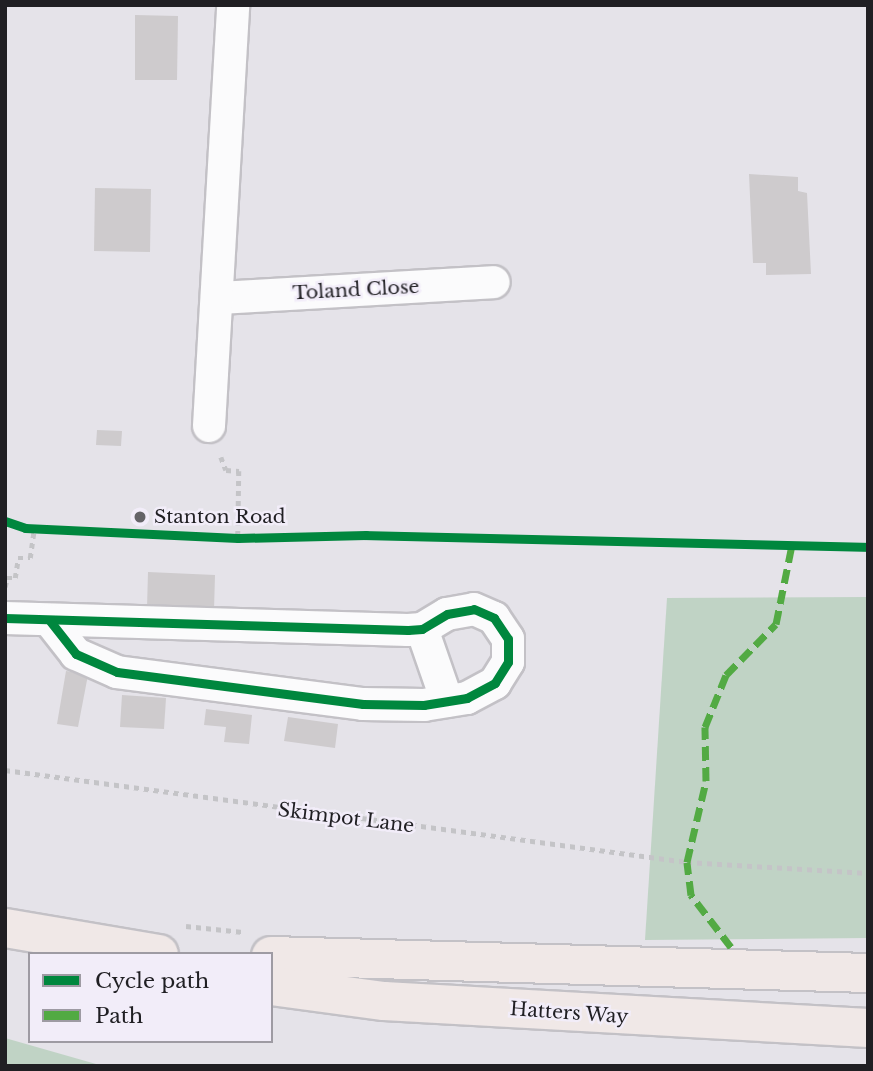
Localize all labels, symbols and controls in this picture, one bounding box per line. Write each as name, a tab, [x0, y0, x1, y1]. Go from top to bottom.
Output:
street label: Toland Close	[292, 275, 420, 305]
place label: Stanton Road	[154, 506, 286, 528]
marker: Stanton Road	[132, 509, 148, 525]
street label: Skimpot Lane	[277, 798, 415, 838]
legend	[28, 952, 273, 1043]
text: Cycle path	[95, 968, 209, 994]
street label: Hatters Way	[509, 997, 629, 1029]
text: Path	[95, 1003, 143, 1029]

